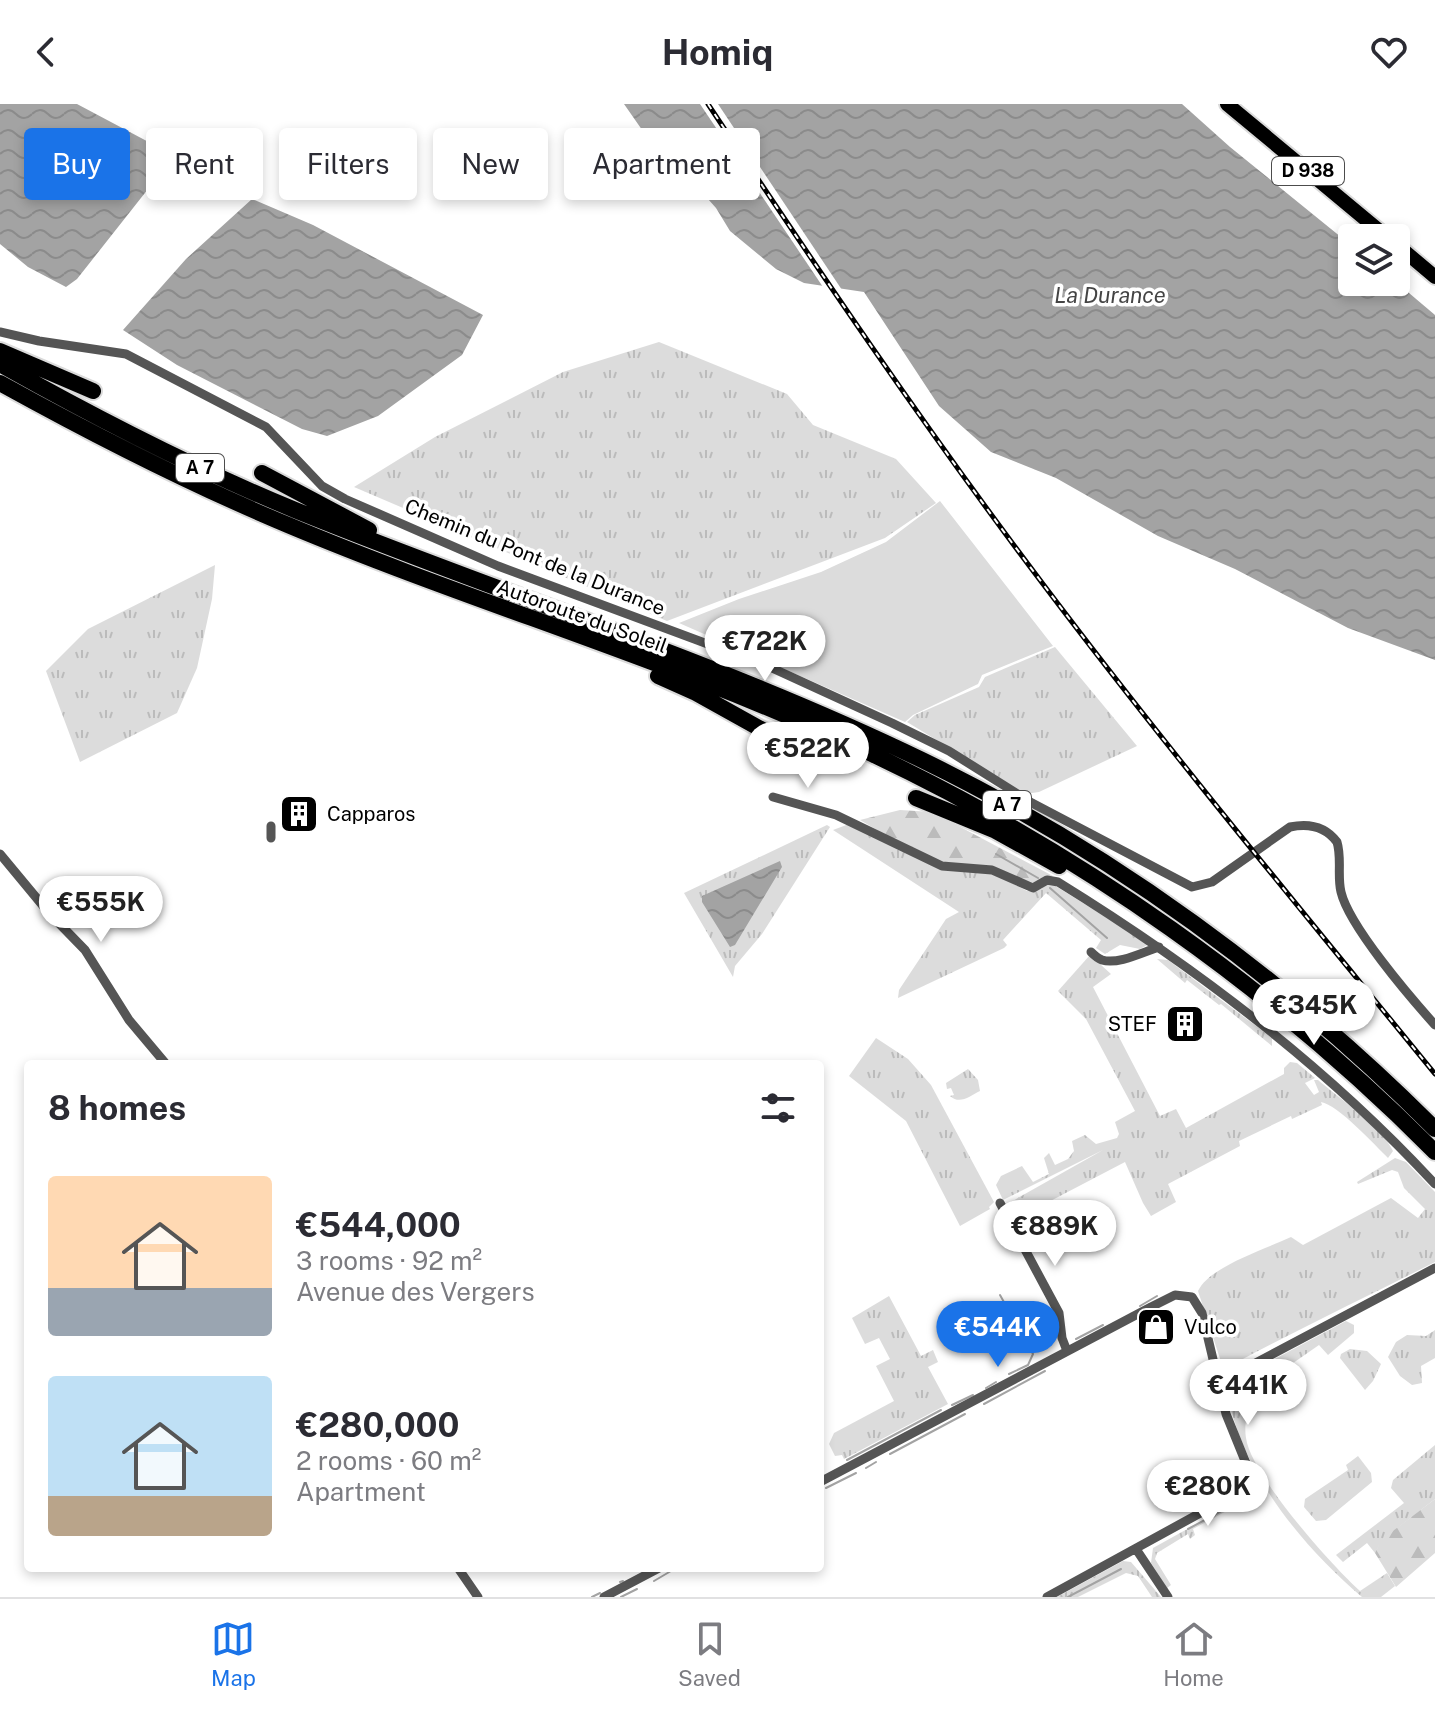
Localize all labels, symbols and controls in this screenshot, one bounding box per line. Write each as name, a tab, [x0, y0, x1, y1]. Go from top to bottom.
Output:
icon: back	[24, 30, 68, 74]
icon: heart	[1367, 30, 1411, 74]
text: Homiq	[662, 31, 773, 73]
chip: Buy	[24, 128, 130, 200]
chip: Rent	[146, 128, 263, 200]
chip: Filters	[279, 128, 417, 200]
chip: New	[433, 128, 548, 200]
chip: Apartment	[564, 128, 760, 200]
road number: D 938	[1272, 157, 1344, 185]
map controls	[1338, 224, 1410, 296]
button: layers	[1338, 224, 1410, 296]
water label: La Durance	[1054, 282, 1166, 308]
road number: A 7	[176, 454, 224, 482]
street label: Chemin du Pont de la Durance	[401, 494, 669, 620]
street label: Autoroute du Soleil	[494, 574, 670, 658]
pin: €722K	[709, 615, 821, 683]
text: €722K	[723, 625, 807, 656]
pin: €522K	[752, 722, 864, 790]
text: €522K	[765, 732, 851, 763]
road number: A 7	[983, 791, 1031, 819]
building icon: Capparos	[278, 793, 320, 835]
place label: Capparos	[327, 802, 415, 826]
pin: €555K	[45, 876, 157, 944]
text: €555K	[57, 886, 145, 917]
pin: €345K	[1258, 979, 1370, 1047]
text: €345K	[1270, 989, 1358, 1020]
building icon: STEF	[1164, 1003, 1206, 1045]
place label: STEF	[1108, 1012, 1157, 1036]
icon: filters	[756, 1086, 800, 1130]
text: 8 homes	[48, 1088, 186, 1128]
pin: €889K	[999, 1200, 1111, 1268]
text: €544,000	[296, 1205, 461, 1245]
icon: home	[112, 1208, 208, 1304]
text: €889K	[1011, 1210, 1099, 1241]
text: 3 rooms · 92 m²	[296, 1245, 482, 1276]
text: Avenue des Vergers	[296, 1276, 535, 1307]
pin: €544K	[942, 1301, 1054, 1369]
shop icon: Vulco	[1135, 1306, 1177, 1348]
text: €544K	[954, 1311, 1042, 1342]
place label: Vulco	[1184, 1315, 1237, 1339]
pin: €441K	[1192, 1359, 1304, 1427]
text: €441K	[1208, 1369, 1288, 1400]
text: €280,000	[296, 1405, 459, 1445]
icon: home	[112, 1408, 208, 1504]
text: 2 rooms · 60 m²	[296, 1445, 481, 1476]
pin: €280K	[1152, 1460, 1264, 1528]
text: €280K	[1165, 1470, 1251, 1501]
text: Apartment	[296, 1476, 426, 1507]
tab: Map	[211, 1617, 256, 1691]
tab: Saved	[678, 1617, 741, 1691]
tab: Home	[1163, 1617, 1224, 1691]

